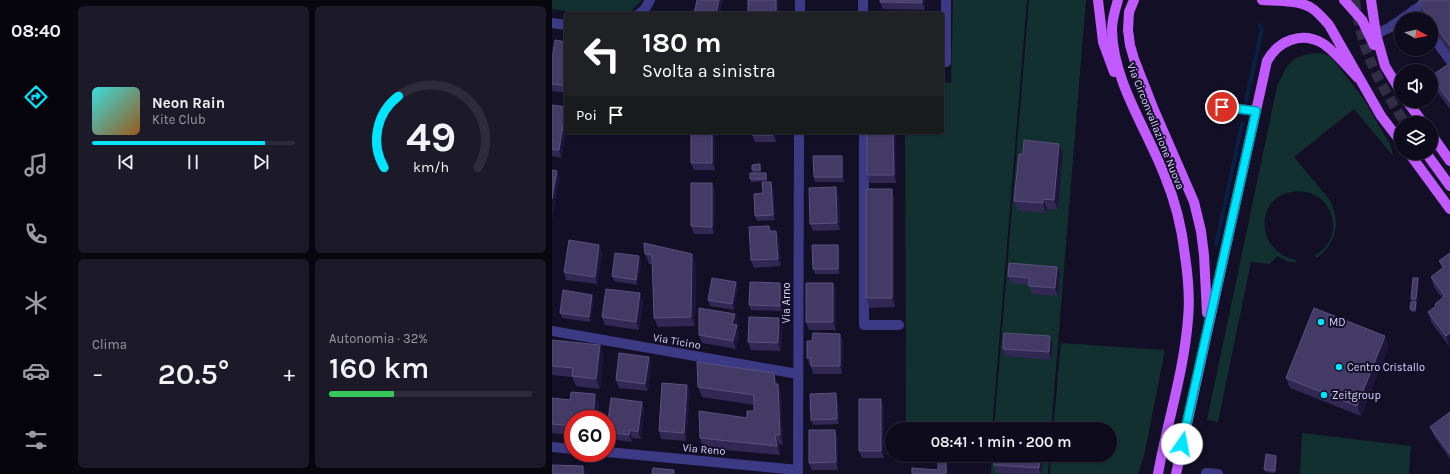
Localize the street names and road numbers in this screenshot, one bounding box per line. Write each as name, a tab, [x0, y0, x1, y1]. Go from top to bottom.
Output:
street label: Via Circonvallazione Nuova	[1124, 61, 1187, 191]
street label: Via Arno	[780, 282, 793, 324]
street label: Via Ticino	[652, 331, 702, 352]
street label: Via Reno	[682, 441, 726, 458]

